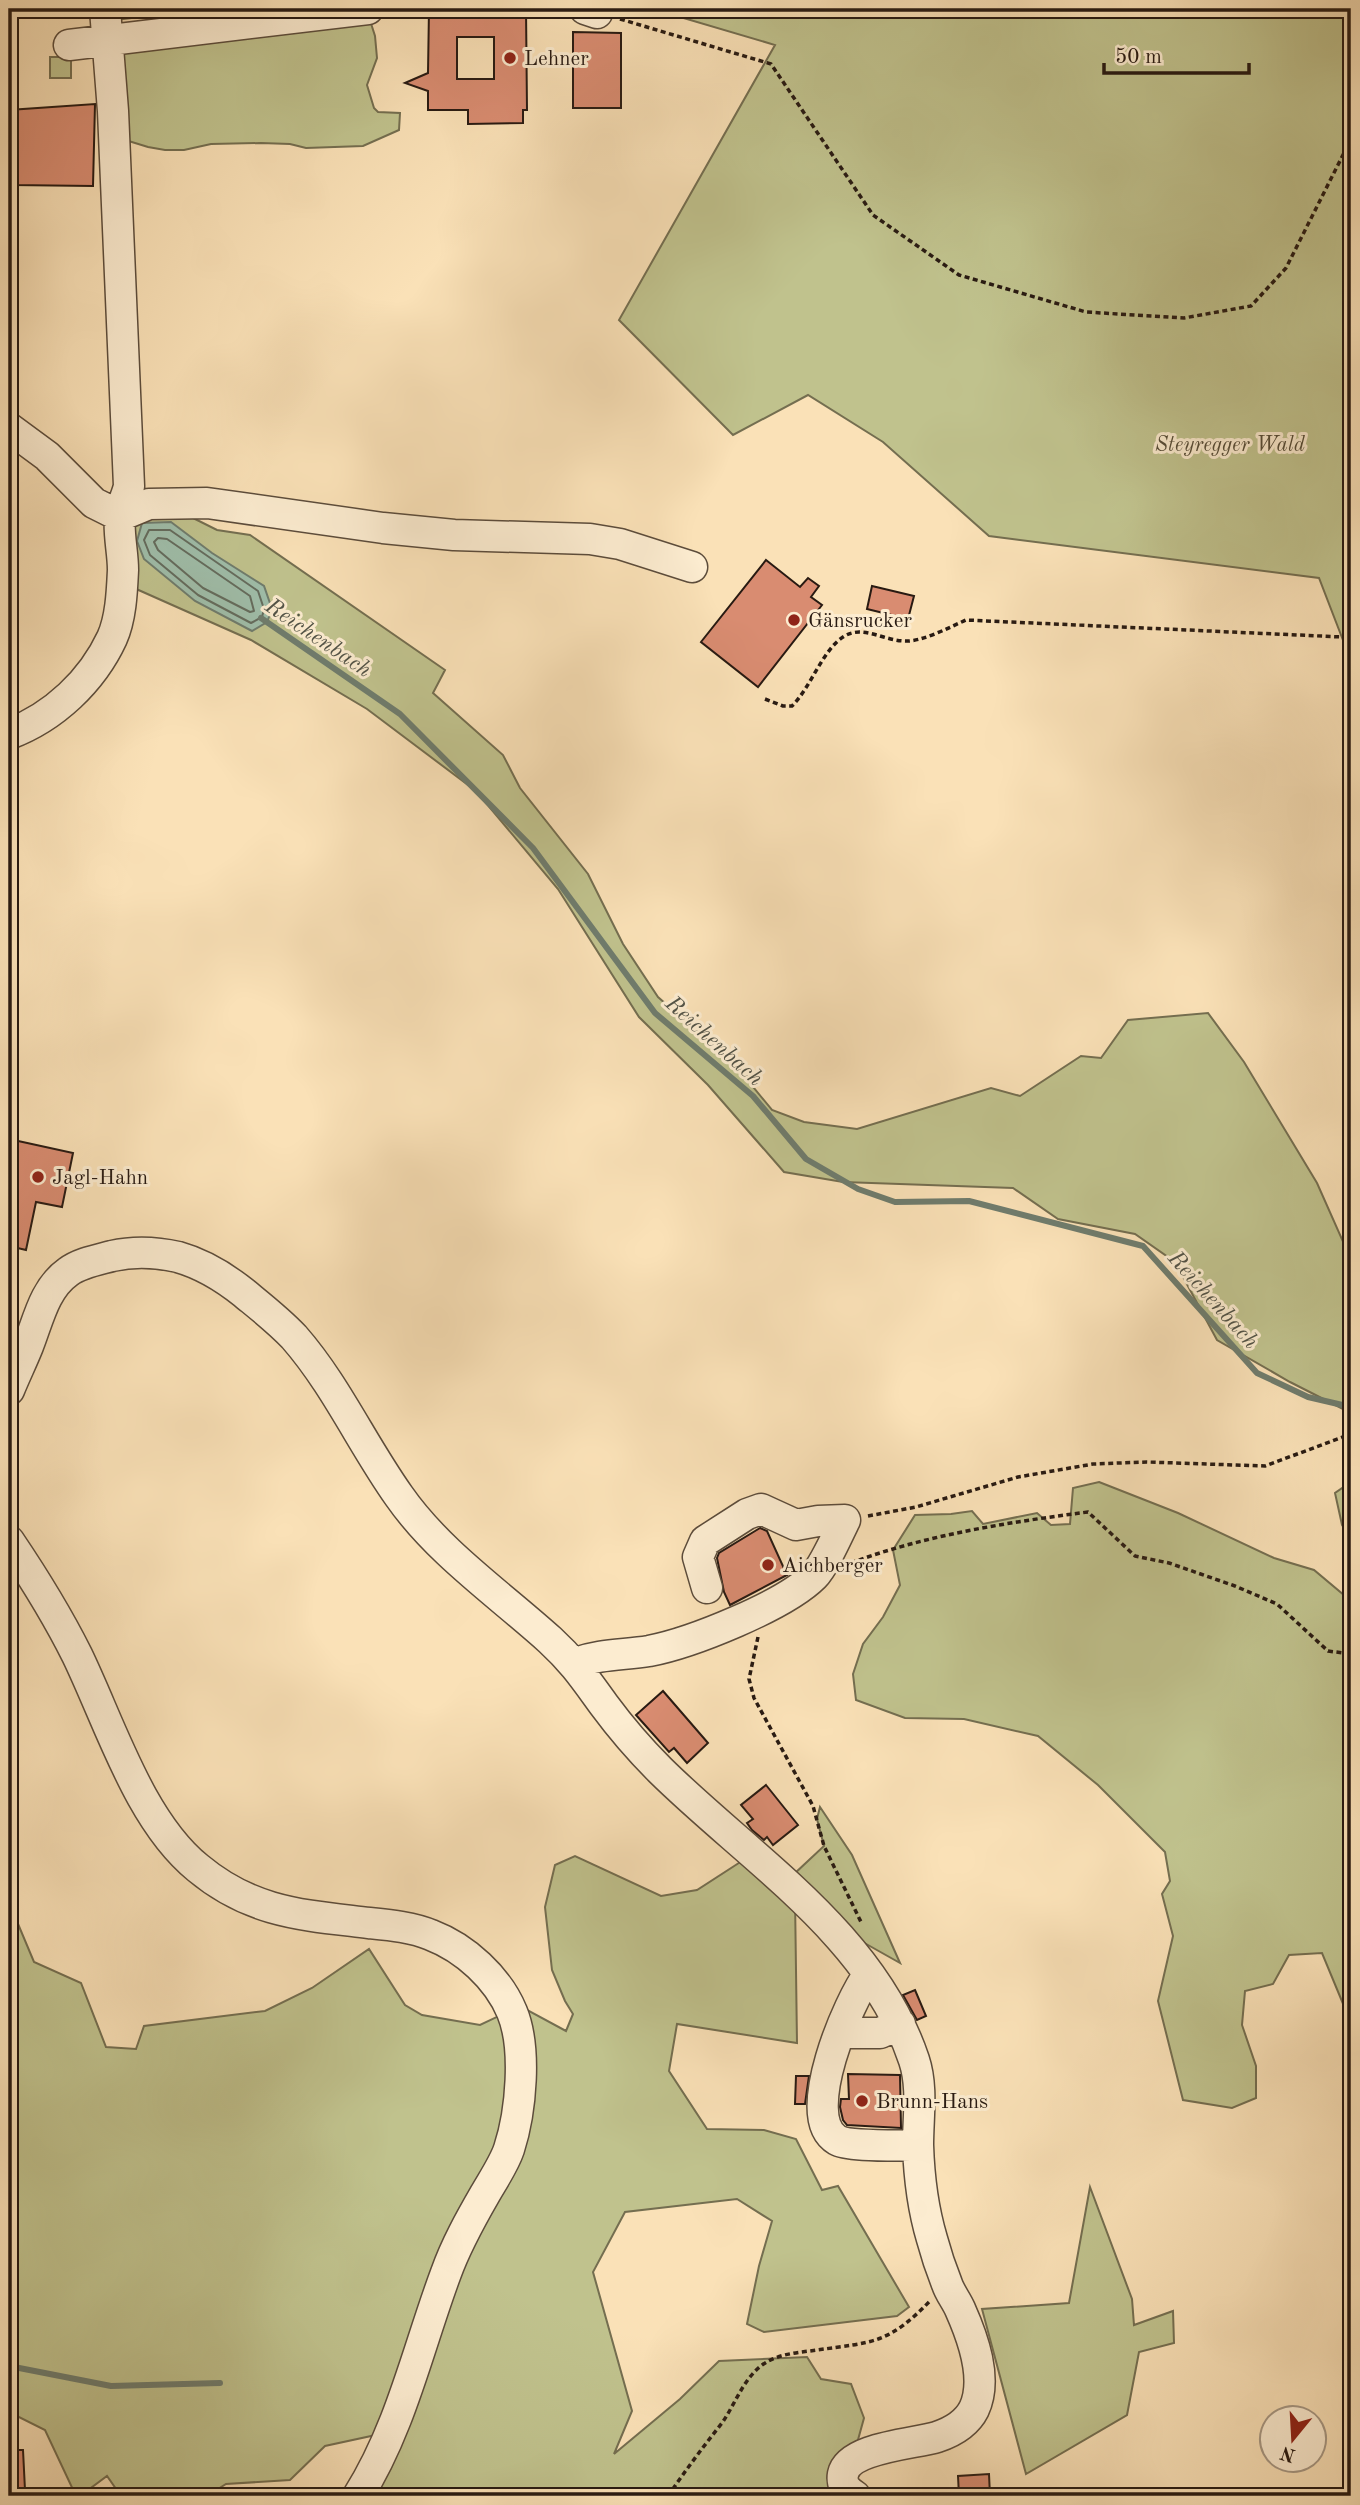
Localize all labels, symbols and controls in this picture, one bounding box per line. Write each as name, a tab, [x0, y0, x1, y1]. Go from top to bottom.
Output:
scale bar	[1104, 32, 1250, 76]
text: 50 m	[1115, 47, 1162, 68]
place label: Lehner	[524, 49, 589, 70]
marker: Lehner	[502, 50, 518, 66]
park label: Steyregger Wald	[1155, 435, 1306, 456]
water label: Reichenbach	[260, 594, 376, 682]
place label: Gänsrucker	[808, 611, 913, 632]
marker: Gänsrucker	[786, 612, 802, 628]
water label: Reichenbach	[660, 991, 767, 1091]
place label: Jagl-Hahn	[52, 1168, 148, 1189]
marker: Jagl-Hahn	[30, 1169, 46, 1185]
water label: Reichenbach	[1163, 1246, 1263, 1353]
place label: Aichberger	[782, 1556, 883, 1577]
marker: Aichberger	[760, 1557, 776, 1573]
place label: Brunn-Hans	[876, 2092, 988, 2113]
marker: Brunn-Hans	[854, 2093, 870, 2109]
north arrow	[1258, 2404, 1328, 2474]
text: N	[1278, 2441, 1298, 2464]

